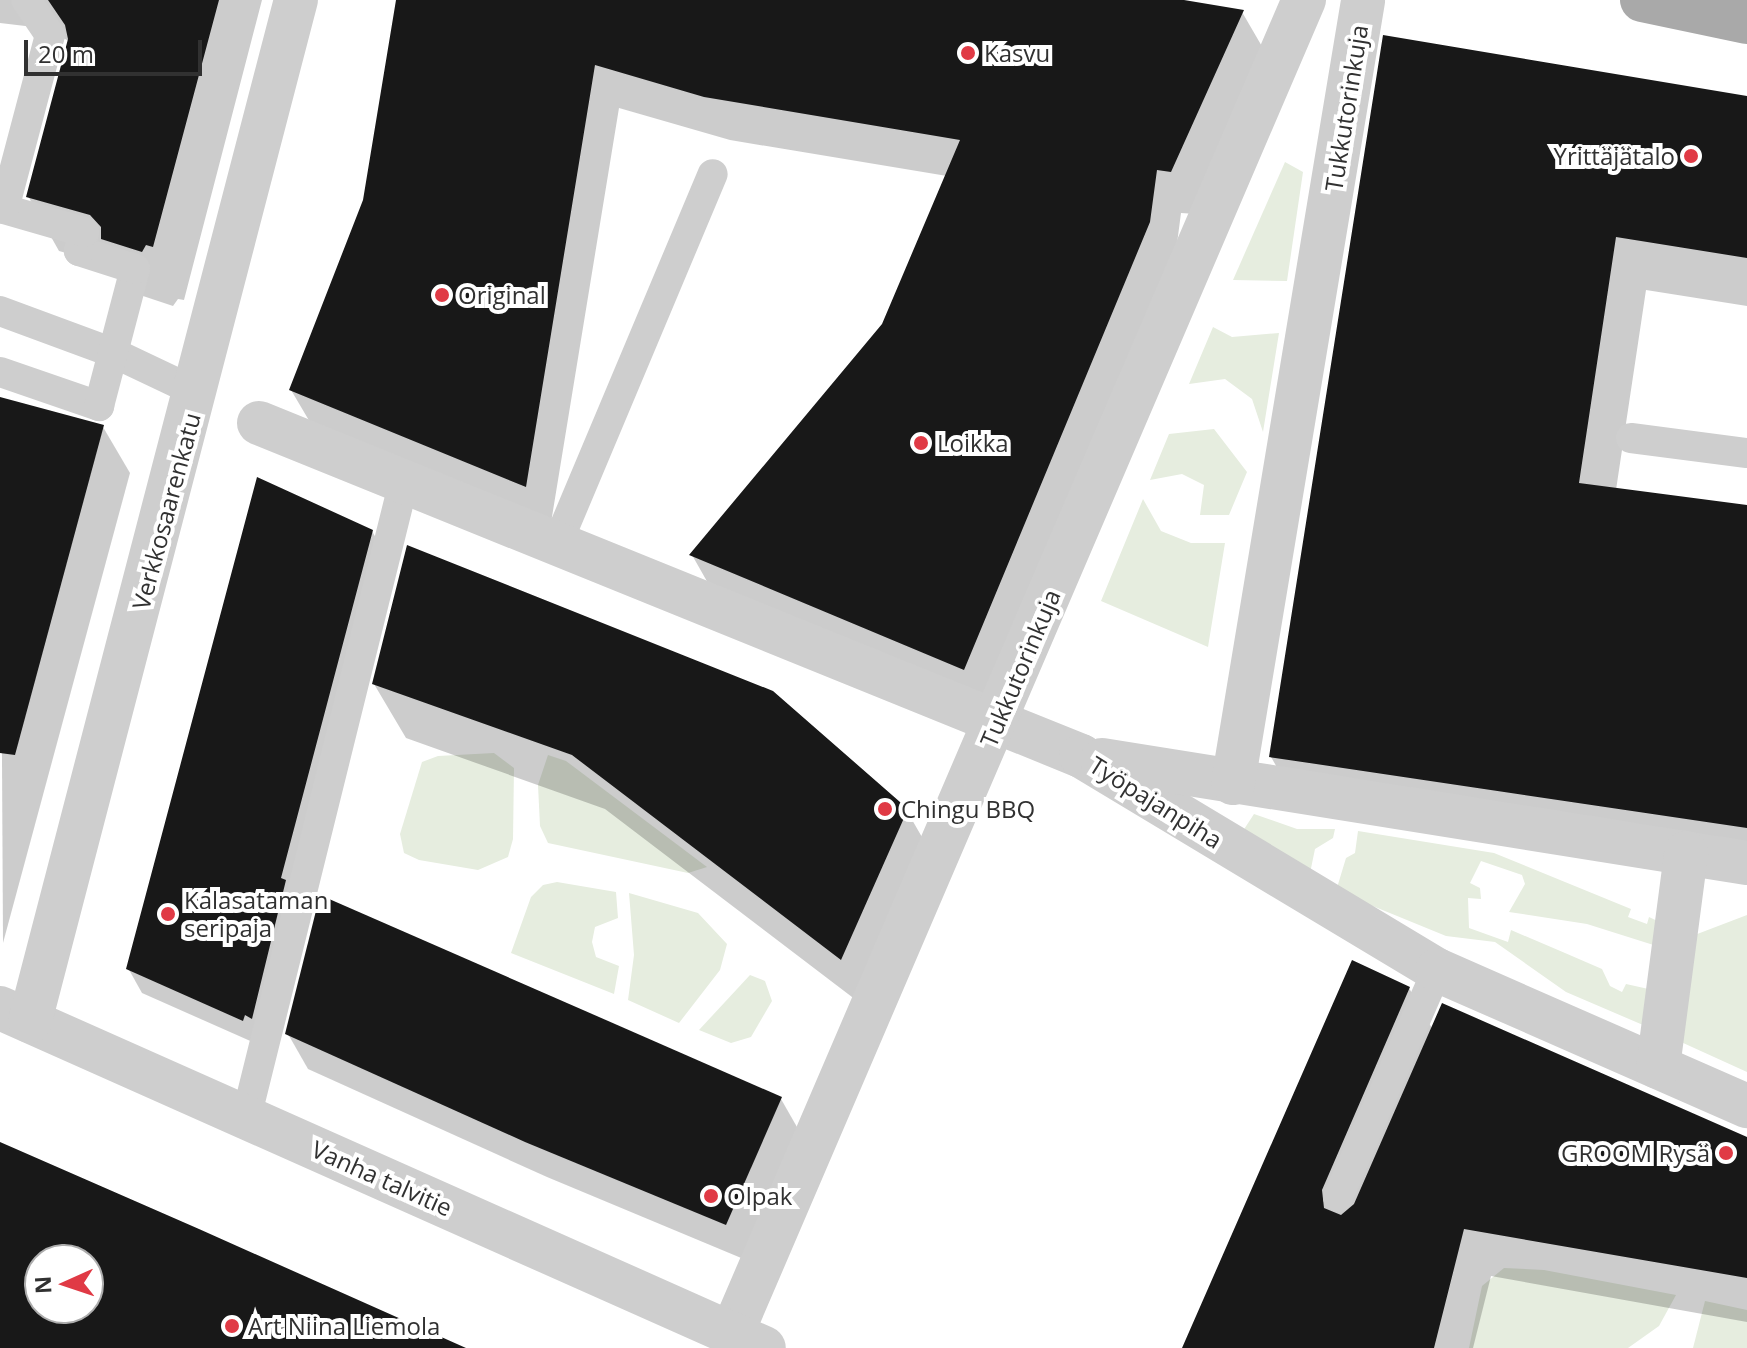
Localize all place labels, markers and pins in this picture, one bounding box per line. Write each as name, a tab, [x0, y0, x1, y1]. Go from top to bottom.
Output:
place label: Kasvu	[984, 39, 1050, 67]
marker: Kasvu	[959, 44, 977, 62]
place label: Yrittäjätalo	[1553, 142, 1675, 170]
marker: Yrittäjätalo	[1682, 147, 1700, 165]
place label: Original	[458, 281, 546, 309]
marker: Original	[433, 286, 451, 304]
place label: Loikka	[937, 429, 1009, 457]
marker: Loikka	[912, 434, 930, 452]
place label: Chingu BBQ	[901, 795, 1035, 823]
marker: Chingu BBQ	[876, 800, 894, 818]
place label: Kalasataman seripaja	[184, 886, 328, 942]
marker: Kalasataman seripaja	[159, 905, 177, 923]
place label: GROOM Rysä	[1561, 1139, 1710, 1167]
marker: GROOM Rysä	[1717, 1144, 1735, 1162]
place label: Olpak	[727, 1182, 792, 1210]
marker: Olpak	[702, 1187, 720, 1205]
place label: Art Niina Liemola	[248, 1312, 440, 1340]
marker: Art Niina Liemola	[223, 1317, 241, 1335]

